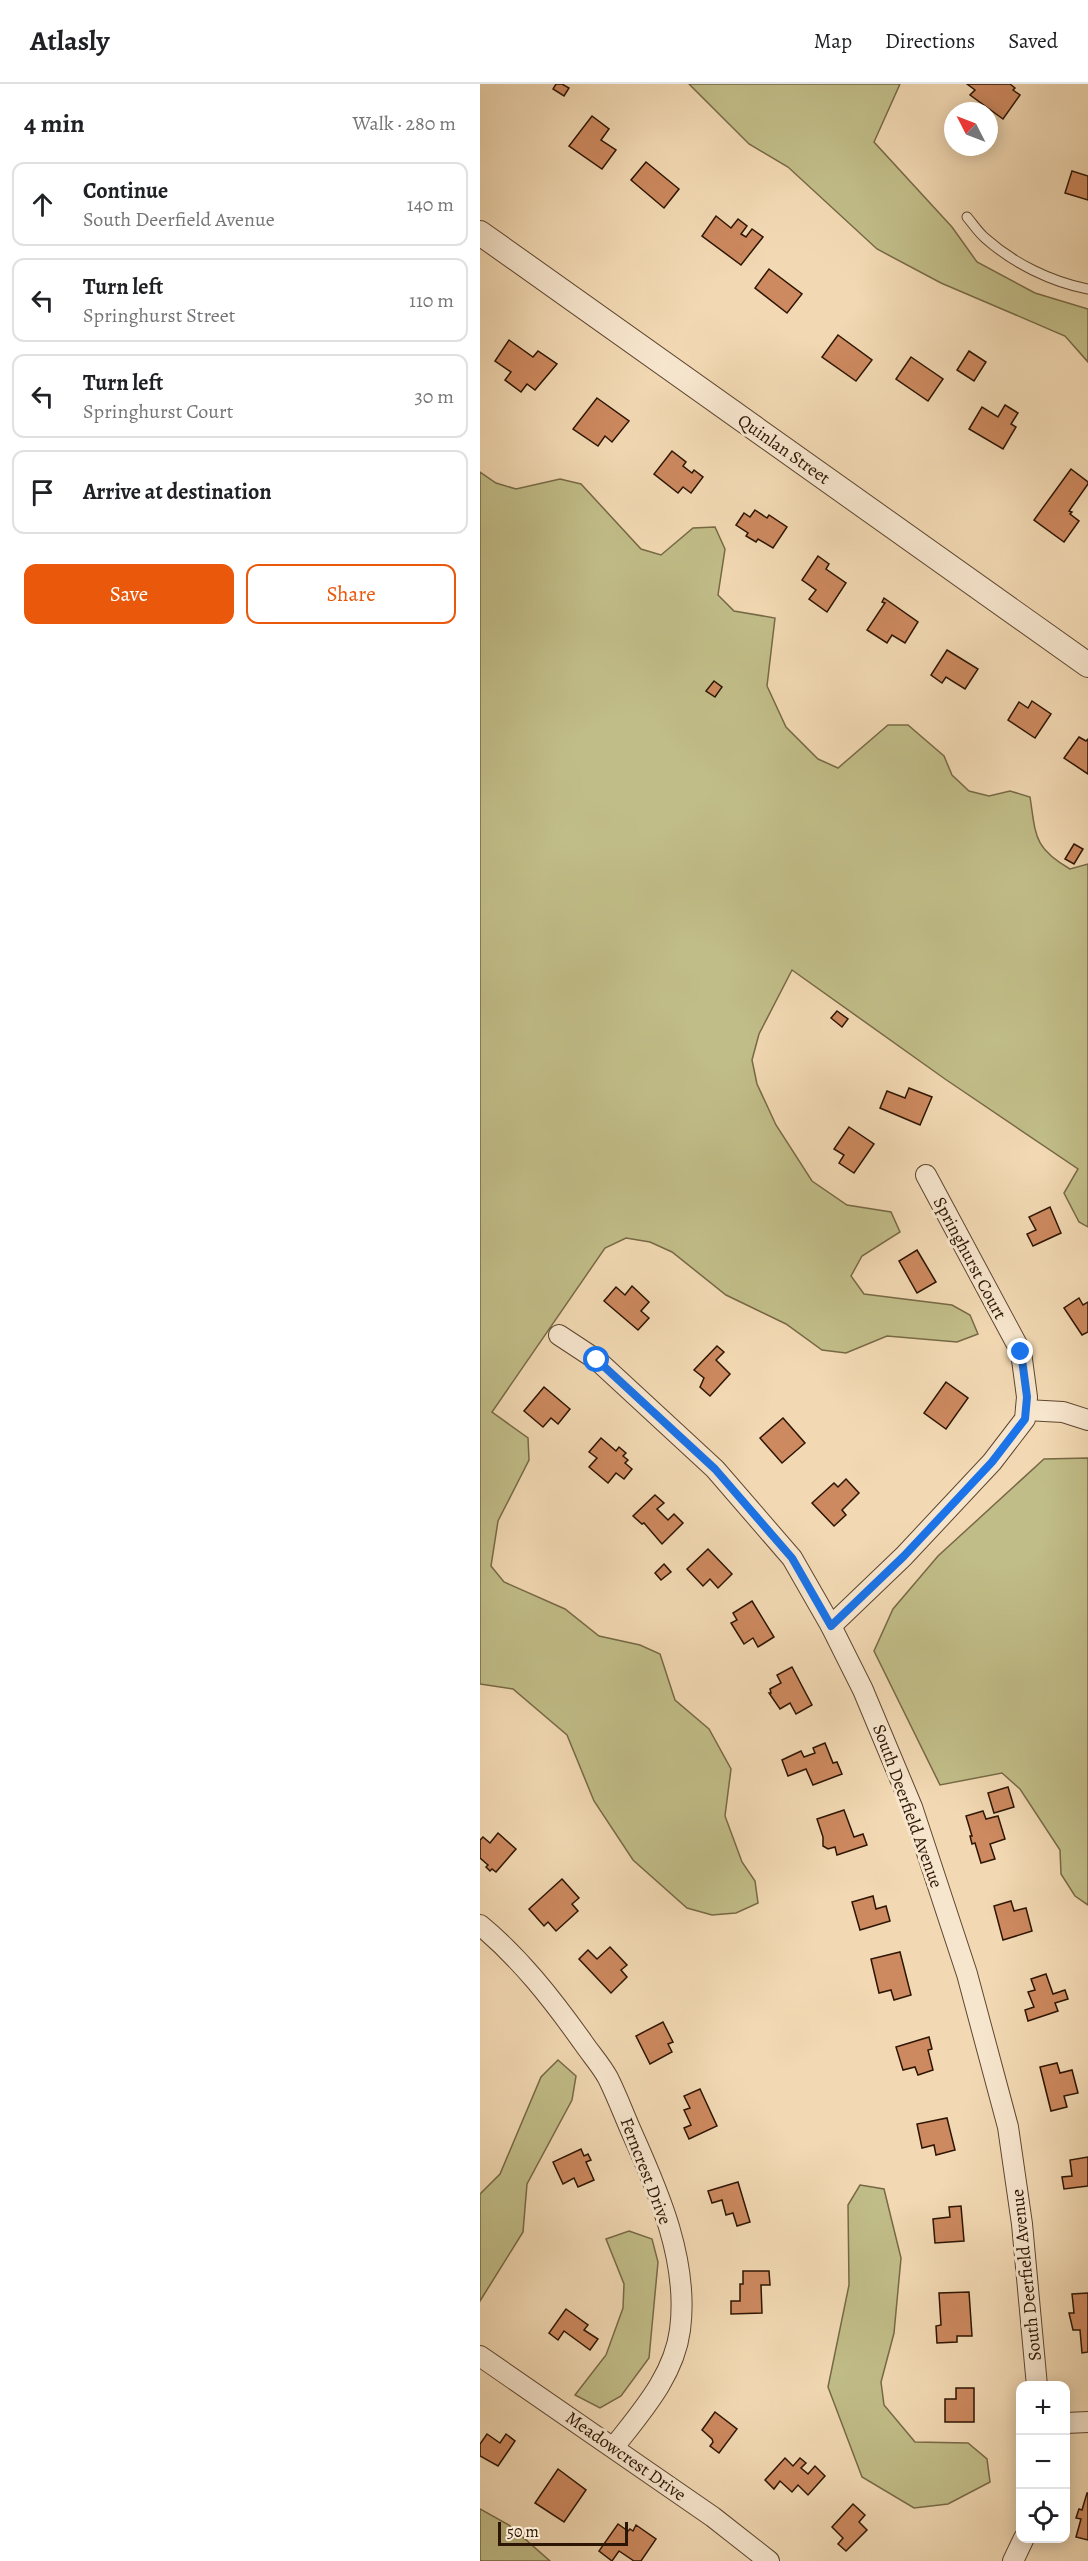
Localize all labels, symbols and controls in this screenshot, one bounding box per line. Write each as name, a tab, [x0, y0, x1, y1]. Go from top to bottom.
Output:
text: Atlasly	[30, 22, 109, 60]
text: Map	[814, 27, 852, 55]
text: Directions	[885, 27, 975, 55]
text: Saved	[1008, 27, 1058, 55]
north arrow	[944, 102, 998, 156]
text: 4 min	[24, 106, 85, 141]
text: Walk · 280 m	[352, 110, 456, 137]
text: Continue	[83, 176, 168, 206]
icon: ahead	[26, 188, 59, 221]
text: 140 m	[407, 191, 454, 218]
text: South Deerfield Avenue	[83, 206, 275, 233]
text: Turn left	[83, 272, 163, 302]
icon: left	[26, 284, 59, 317]
text: 110 m	[409, 287, 454, 314]
text: Springhurst Street	[83, 302, 235, 329]
text: Turn left	[83, 368, 163, 398]
icon: left	[26, 380, 59, 413]
text: 30 m	[414, 383, 454, 410]
text: Springhurst Court	[83, 398, 233, 425]
street label: Quinlan Street	[733, 408, 835, 490]
icon: arrive	[26, 476, 59, 509]
text: Arrive at destination	[83, 477, 272, 507]
button: Save	[24, 564, 234, 624]
button: Share	[246, 564, 456, 624]
street label: Springhurst Court	[928, 1193, 1012, 1323]
route end	[1007, 1338, 1033, 1364]
route start	[583, 1346, 609, 1372]
street label: South Deerfield Avenue	[867, 1721, 949, 1891]
street label: Ferncrest Drive	[615, 2114, 677, 2228]
street label: South Deerfield Avenue	[1005, 2188, 1047, 2362]
map controls	[1016, 2381, 1070, 2543]
button: +	[1016, 2381, 1070, 2435]
street label: Meadowcrest Drive	[561, 2406, 691, 2506]
button: −	[1016, 2435, 1070, 2489]
button: locate	[1016, 2489, 1070, 2543]
scale bar	[498, 2519, 628, 2546]
text: 50 m	[507, 2521, 539, 2543]

